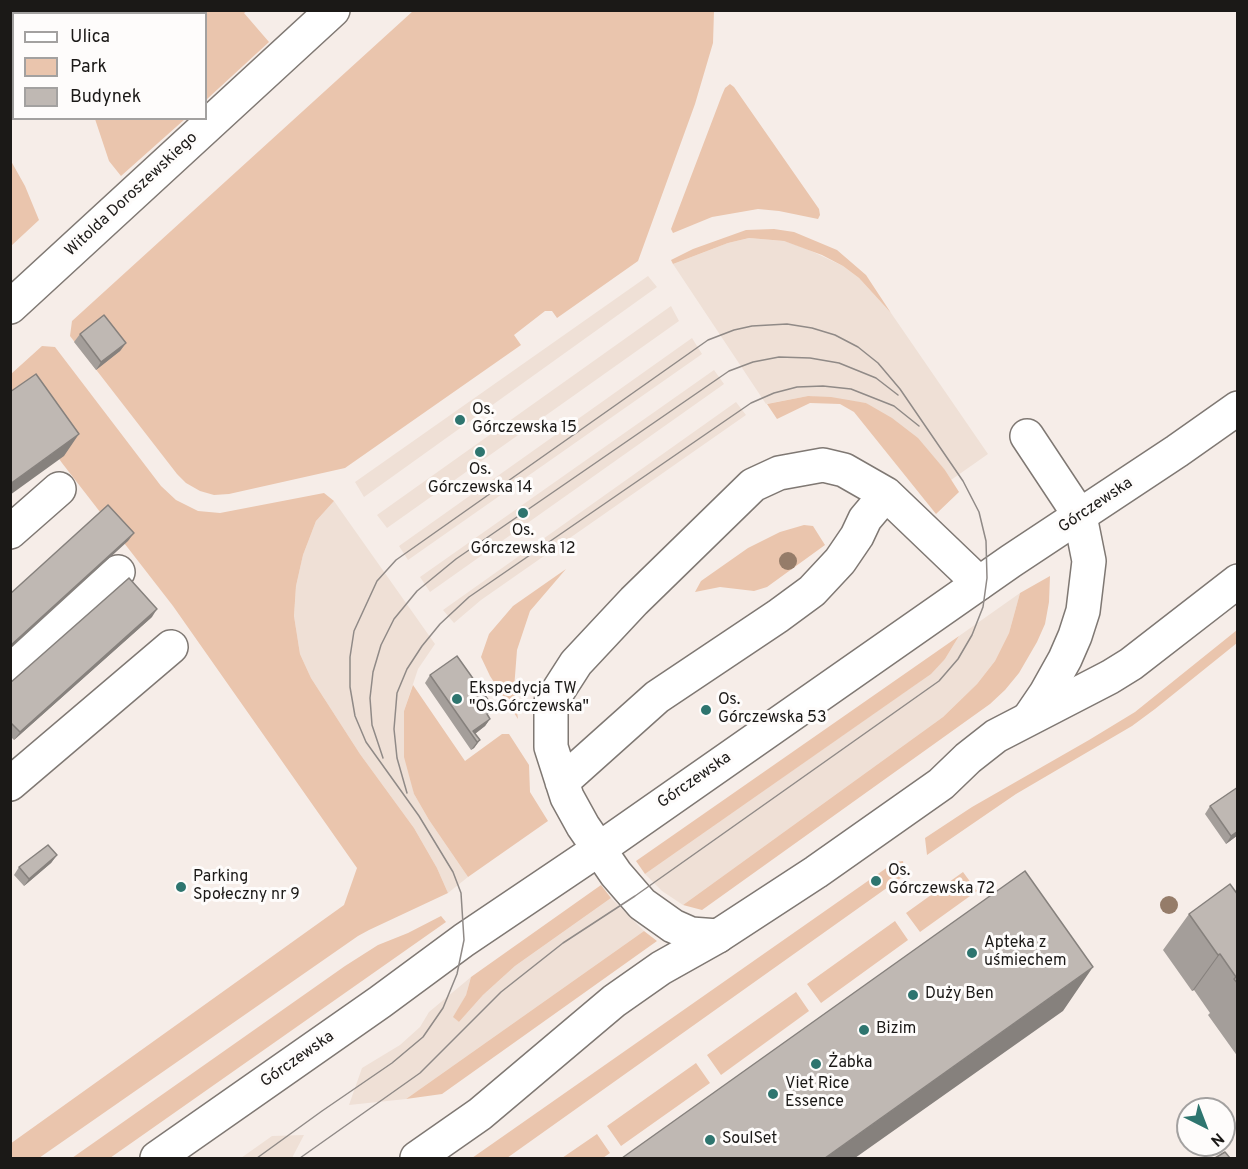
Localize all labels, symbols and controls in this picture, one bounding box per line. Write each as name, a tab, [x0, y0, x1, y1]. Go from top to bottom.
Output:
legend	[12, 12, 207, 120]
text: Ulica	[70, 26, 110, 49]
text: Park	[70, 56, 107, 79]
text: Budynek	[70, 86, 141, 109]
street label: Witolda Doroszewskiego	[62, 129, 202, 261]
place label: Os. Górczewska 15	[472, 401, 577, 439]
marker: Os. Górczewska 15	[453, 413, 467, 427]
marker: Os. Górczewska 14	[473, 445, 487, 459]
place label: Os. Górczewska 14	[428, 461, 532, 499]
street label: Górczewska	[1055, 474, 1137, 538]
marker: Os. Górczewska 12	[516, 506, 530, 520]
place label: Os. Górczewska 12	[471, 522, 575, 560]
place label: Ekspedycja TW "Os.Górczewska"	[469, 680, 589, 718]
place label: Os. Górczewska 53	[718, 691, 827, 729]
marker: Ekspedycja TW "Os.Górczewska"	[450, 692, 464, 706]
marker: Os. Górczewska 53	[699, 703, 713, 717]
street label: Górczewska	[655, 749, 735, 813]
place label: Os. Górczewska 72	[888, 862, 995, 900]
place label: Parking Społeczny nr 9	[193, 868, 300, 906]
marker: Os. Górczewska 72	[869, 874, 883, 888]
marker: Parking Społeczny nr 9	[174, 880, 188, 894]
place label: Apteka z uśmiechem	[984, 934, 1067, 972]
marker: Apteka z uśmiechem	[965, 946, 979, 960]
place label: Duży Ben	[925, 985, 994, 1005]
marker: Duży Ben	[906, 988, 920, 1002]
place label: Bizim	[876, 1020, 916, 1040]
marker: Bizim	[857, 1023, 871, 1037]
street label: Górczewska	[258, 1028, 338, 1092]
place label: Żabka	[828, 1054, 872, 1074]
marker: Żabka	[809, 1057, 823, 1071]
place label: Viet Rice Essence	[785, 1075, 849, 1113]
marker: Viet Rice Essence	[766, 1087, 780, 1101]
north arrow	[1176, 1097, 1236, 1157]
text: N	[1206, 1128, 1228, 1150]
place label: SoulSet	[722, 1130, 777, 1150]
marker: SoulSet	[703, 1133, 717, 1147]

